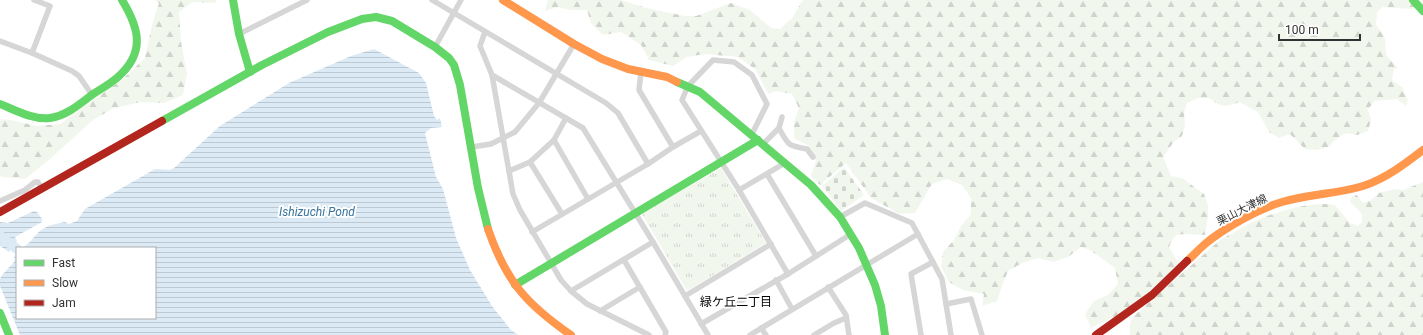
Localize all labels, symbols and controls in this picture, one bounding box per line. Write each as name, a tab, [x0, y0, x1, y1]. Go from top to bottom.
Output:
scale bar	[1279, 16, 1360, 42]
text: 100 m	[1285, 23, 1319, 37]
street label: 栗山大津線	[1215, 192, 1269, 228]
water label: Ishizuchi Pond	[279, 205, 355, 219]
legend	[16, 247, 156, 319]
text: Fast	[52, 256, 75, 270]
text: Slow	[52, 276, 78, 290]
district label: 緑ケ丘二丁目	[700, 295, 772, 309]
text: Jam	[52, 296, 76, 310]

